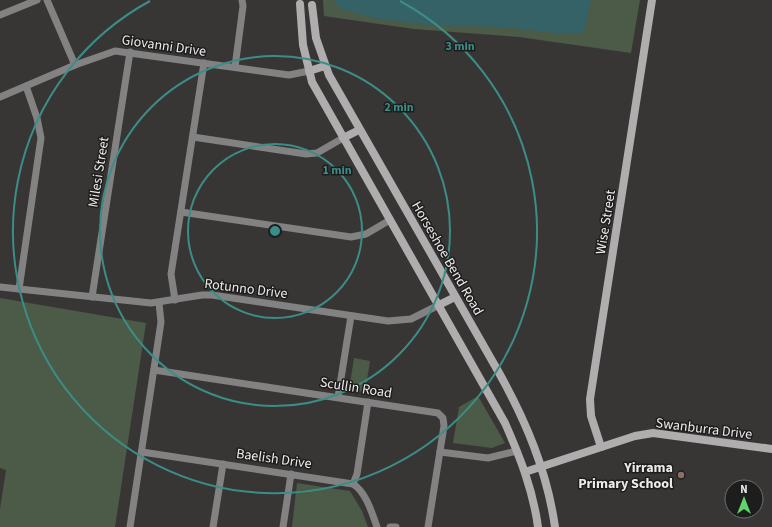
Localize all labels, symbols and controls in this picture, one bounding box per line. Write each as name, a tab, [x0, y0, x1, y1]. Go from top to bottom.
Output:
street label: Giovanni Drive	[120, 30, 207, 62]
text: 3 min	[445, 38, 475, 55]
text: 2 min	[384, 99, 414, 116]
street label: Milesi Street	[84, 135, 114, 209]
text: 1 min	[322, 162, 352, 179]
street label: Wise Street	[591, 188, 621, 256]
street label: Horseshoe Bend Road	[406, 198, 488, 319]
centre of rings	[268, 224, 282, 238]
street label: Rotunno Drive	[203, 274, 289, 304]
street label: Scullin Road	[318, 372, 393, 404]
street label: Swanburra Drive	[654, 413, 753, 445]
street label: Baelish Drive	[235, 444, 313, 474]
place label: Yirrama Primary School	[578, 458, 673, 494]
marker: Yirrama Primary School	[676, 470, 686, 480]
north arrow	[724, 479, 764, 519]
text: N	[740, 482, 748, 497]

